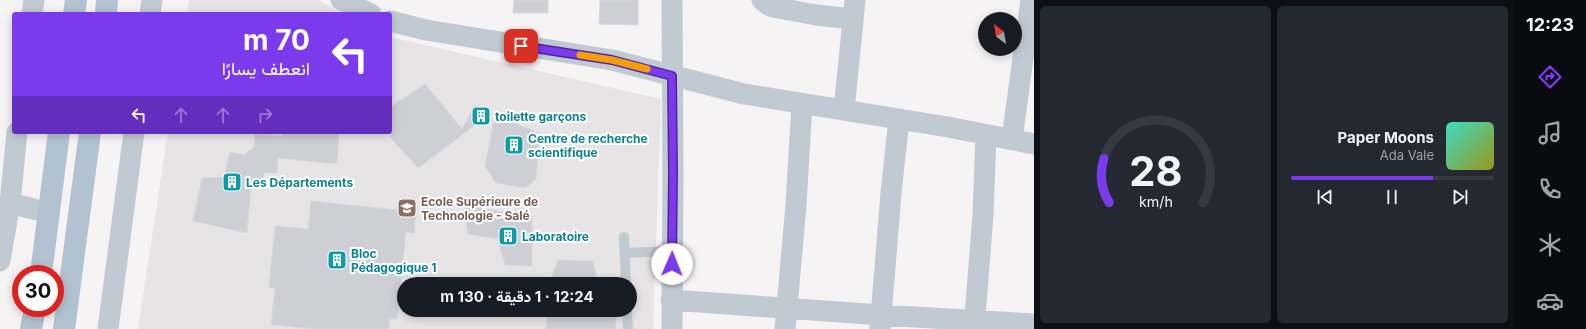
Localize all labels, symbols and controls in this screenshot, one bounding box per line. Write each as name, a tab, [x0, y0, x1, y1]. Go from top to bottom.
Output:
north arrow	[978, 12, 1022, 56]
map controls	[978, 12, 1022, 56]
text: 12:23	[1526, 14, 1574, 35]
text: 70 m	[243, 23, 310, 57]
icon: left	[324, 28, 376, 80]
pin	[504, 29, 538, 63]
icon: arrive	[510, 35, 532, 57]
text: انعطف يسارًا	[222, 58, 310, 79]
icon: directions	[1536, 63, 1564, 91]
icon: left	[128, 104, 150, 126]
icon: ahead	[170, 104, 192, 126]
icon: ahead	[212, 104, 234, 126]
icon: right	[254, 104, 276, 126]
building icon: toilette garçons	[470, 105, 492, 127]
place label: toilette garçons	[495, 109, 587, 124]
icon: music	[1536, 119, 1564, 147]
text: Paper Moons	[1338, 128, 1434, 147]
place label: Centre de recherche scientifique	[528, 131, 648, 160]
building icon: Centre de recherche scientifique	[503, 134, 525, 156]
text: 28	[1129, 145, 1182, 195]
text: Ada Vale	[1380, 147, 1434, 163]
building icon: Les Départements	[221, 171, 243, 193]
place label: Les Départements	[246, 175, 353, 190]
icon: phone	[1536, 175, 1564, 203]
icon: previous	[1314, 186, 1336, 208]
icon: pause	[1381, 186, 1403, 208]
icon: next	[1449, 186, 1471, 208]
text: km/h	[1139, 192, 1172, 209]
place label: Ecole Supérieure de Technologie - Salé	[421, 194, 538, 223]
school or university icon: Ecole Supérieure de Technologie - Salé	[396, 197, 418, 219]
building icon: Laboratoire	[497, 225, 519, 247]
place label: Laboratoire	[522, 229, 589, 244]
icon: climate	[1536, 231, 1564, 259]
position arrow	[651, 243, 693, 285]
place label: Bloc Pédagogique 1	[351, 246, 436, 275]
building icon: Bloc Pédagogique 1	[326, 249, 348, 271]
speed limit sign: 30	[12, 265, 64, 317]
text: 12:24 · 1 دقيقة · 130 m	[440, 287, 594, 306]
icon: car	[1536, 287, 1564, 315]

